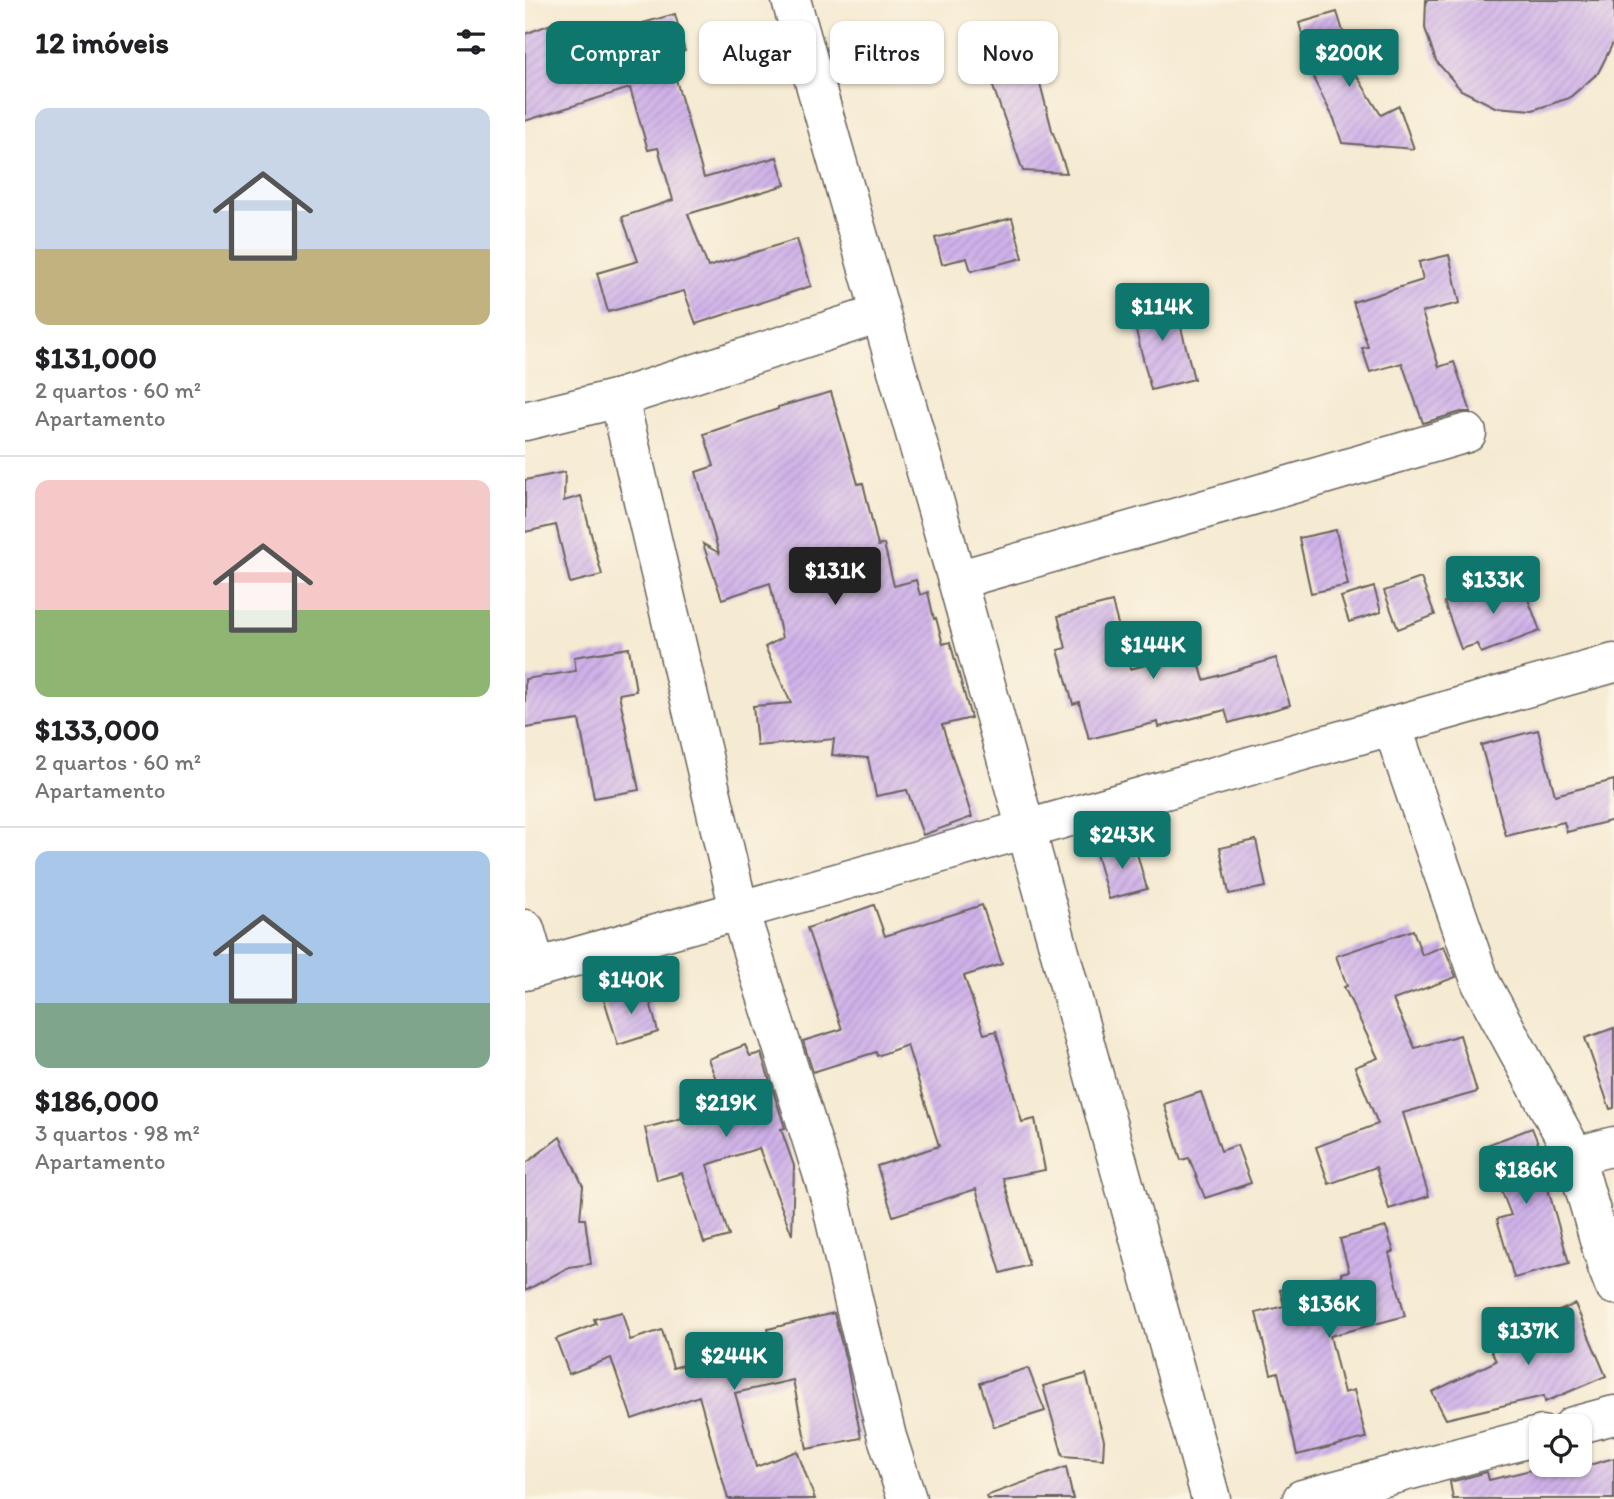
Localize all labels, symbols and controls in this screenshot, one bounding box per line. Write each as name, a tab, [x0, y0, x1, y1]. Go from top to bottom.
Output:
chip: Comprar	[546, 21, 685, 84]
chip: Alugar	[699, 21, 816, 84]
chip: Filtros	[830, 21, 944, 84]
chip: Novo	[958, 21, 1058, 84]
icon: filters	[452, 23, 490, 61]
text: 12 imóveis	[35, 24, 169, 61]
pin: $200K	[1300, 29, 1398, 89]
text: $200K	[1316, 38, 1382, 66]
icon: home	[200, 153, 326, 279]
pin: $114K	[1113, 284, 1211, 343]
text: $114K	[1131, 292, 1193, 320]
text: $131,000	[35, 339, 157, 376]
text: 2 quartos · 60 m²	[35, 376, 201, 404]
text: Apartamento	[35, 404, 166, 432]
icon: home	[200, 525, 326, 651]
pin: $131K	[786, 548, 884, 607]
text: $131K	[805, 556, 865, 584]
pin: $133K	[1444, 556, 1542, 616]
text: $133K	[1462, 565, 1524, 593]
pin: $144K	[1104, 622, 1202, 681]
text: $144K	[1121, 630, 1185, 658]
text: $133,000	[35, 711, 159, 748]
text: 2 quartos · 60 m²	[35, 748, 201, 776]
text: Apartamento	[35, 776, 166, 804]
pin: $243K	[1073, 812, 1171, 871]
text: $243K	[1090, 820, 1154, 848]
icon: home	[200, 896, 326, 1022]
pin: $140K	[582, 956, 680, 1016]
text: $140K	[598, 965, 664, 993]
pin: $219K	[677, 1080, 775, 1139]
text: $186,000	[35, 1082, 159, 1119]
text: $219K	[695, 1088, 757, 1116]
text: 3 quartos · 98 m²	[35, 1119, 200, 1147]
pin: $186K	[1477, 1146, 1575, 1206]
text: Apartamento	[35, 1147, 166, 1175]
text: $186K	[1495, 1155, 1557, 1183]
pin: $136K	[1280, 1280, 1378, 1340]
text: $136K	[1298, 1289, 1360, 1317]
pin: $137K	[1479, 1308, 1577, 1367]
text: $137K	[1498, 1316, 1558, 1344]
pin: $244K	[685, 1332, 783, 1392]
text: $244K	[701, 1341, 767, 1369]
map controls	[1529, 1414, 1592, 1477]
button: locate	[1529, 1414, 1592, 1477]

